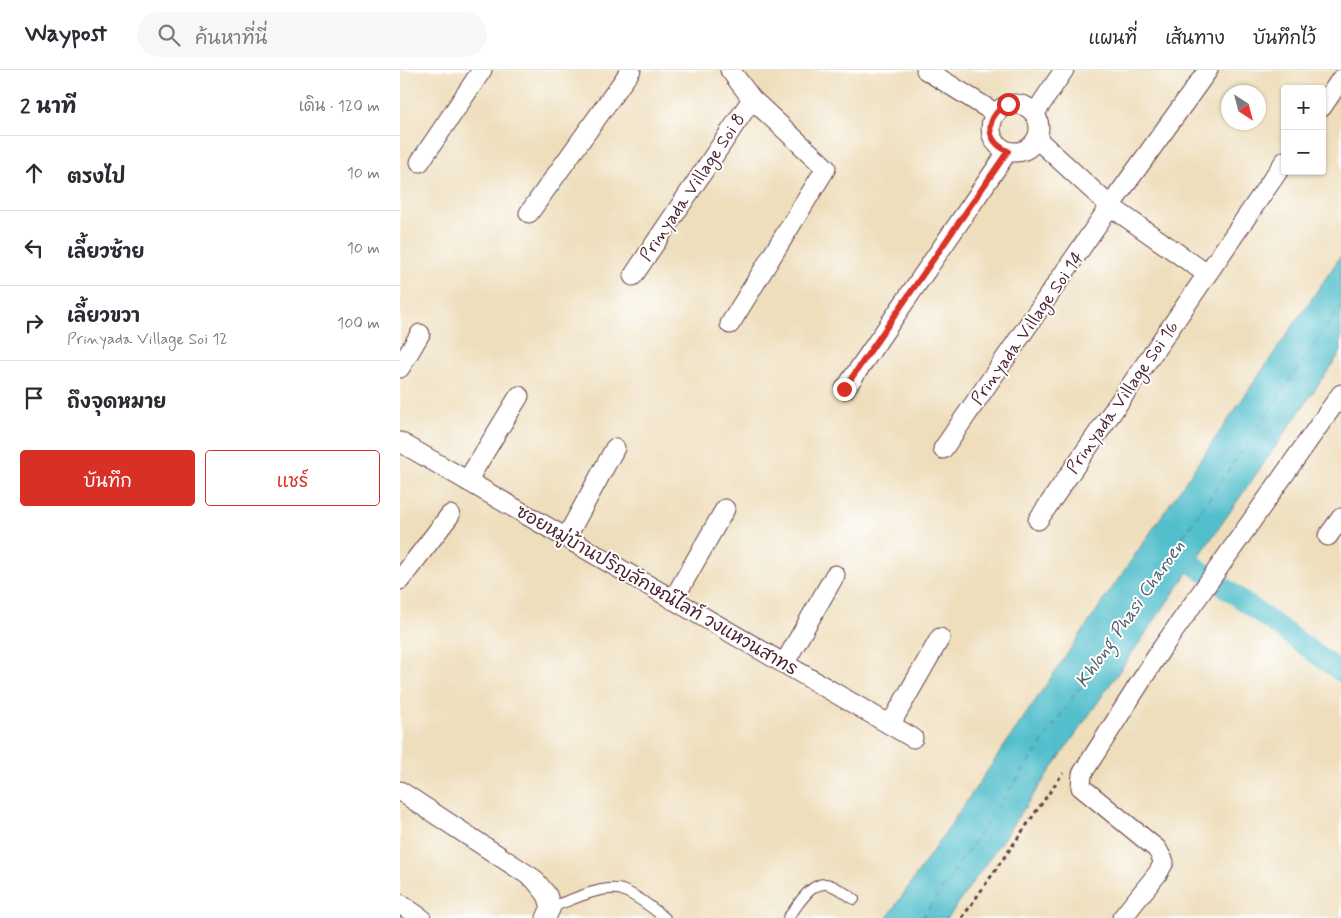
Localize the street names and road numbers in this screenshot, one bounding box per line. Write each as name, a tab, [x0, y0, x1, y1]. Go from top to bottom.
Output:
street label: Prinyada Village Soi 8	[634, 109, 752, 267]
street label: Prinyada Village Soi 14	[966, 247, 1091, 411]
street label: Prinyada Village Soi 16	[1061, 316, 1186, 479]
street label: ซอยหมู่บ้านปริญลักษณ์ไลท์ วงแหวนสาทร	[511, 498, 803, 682]

